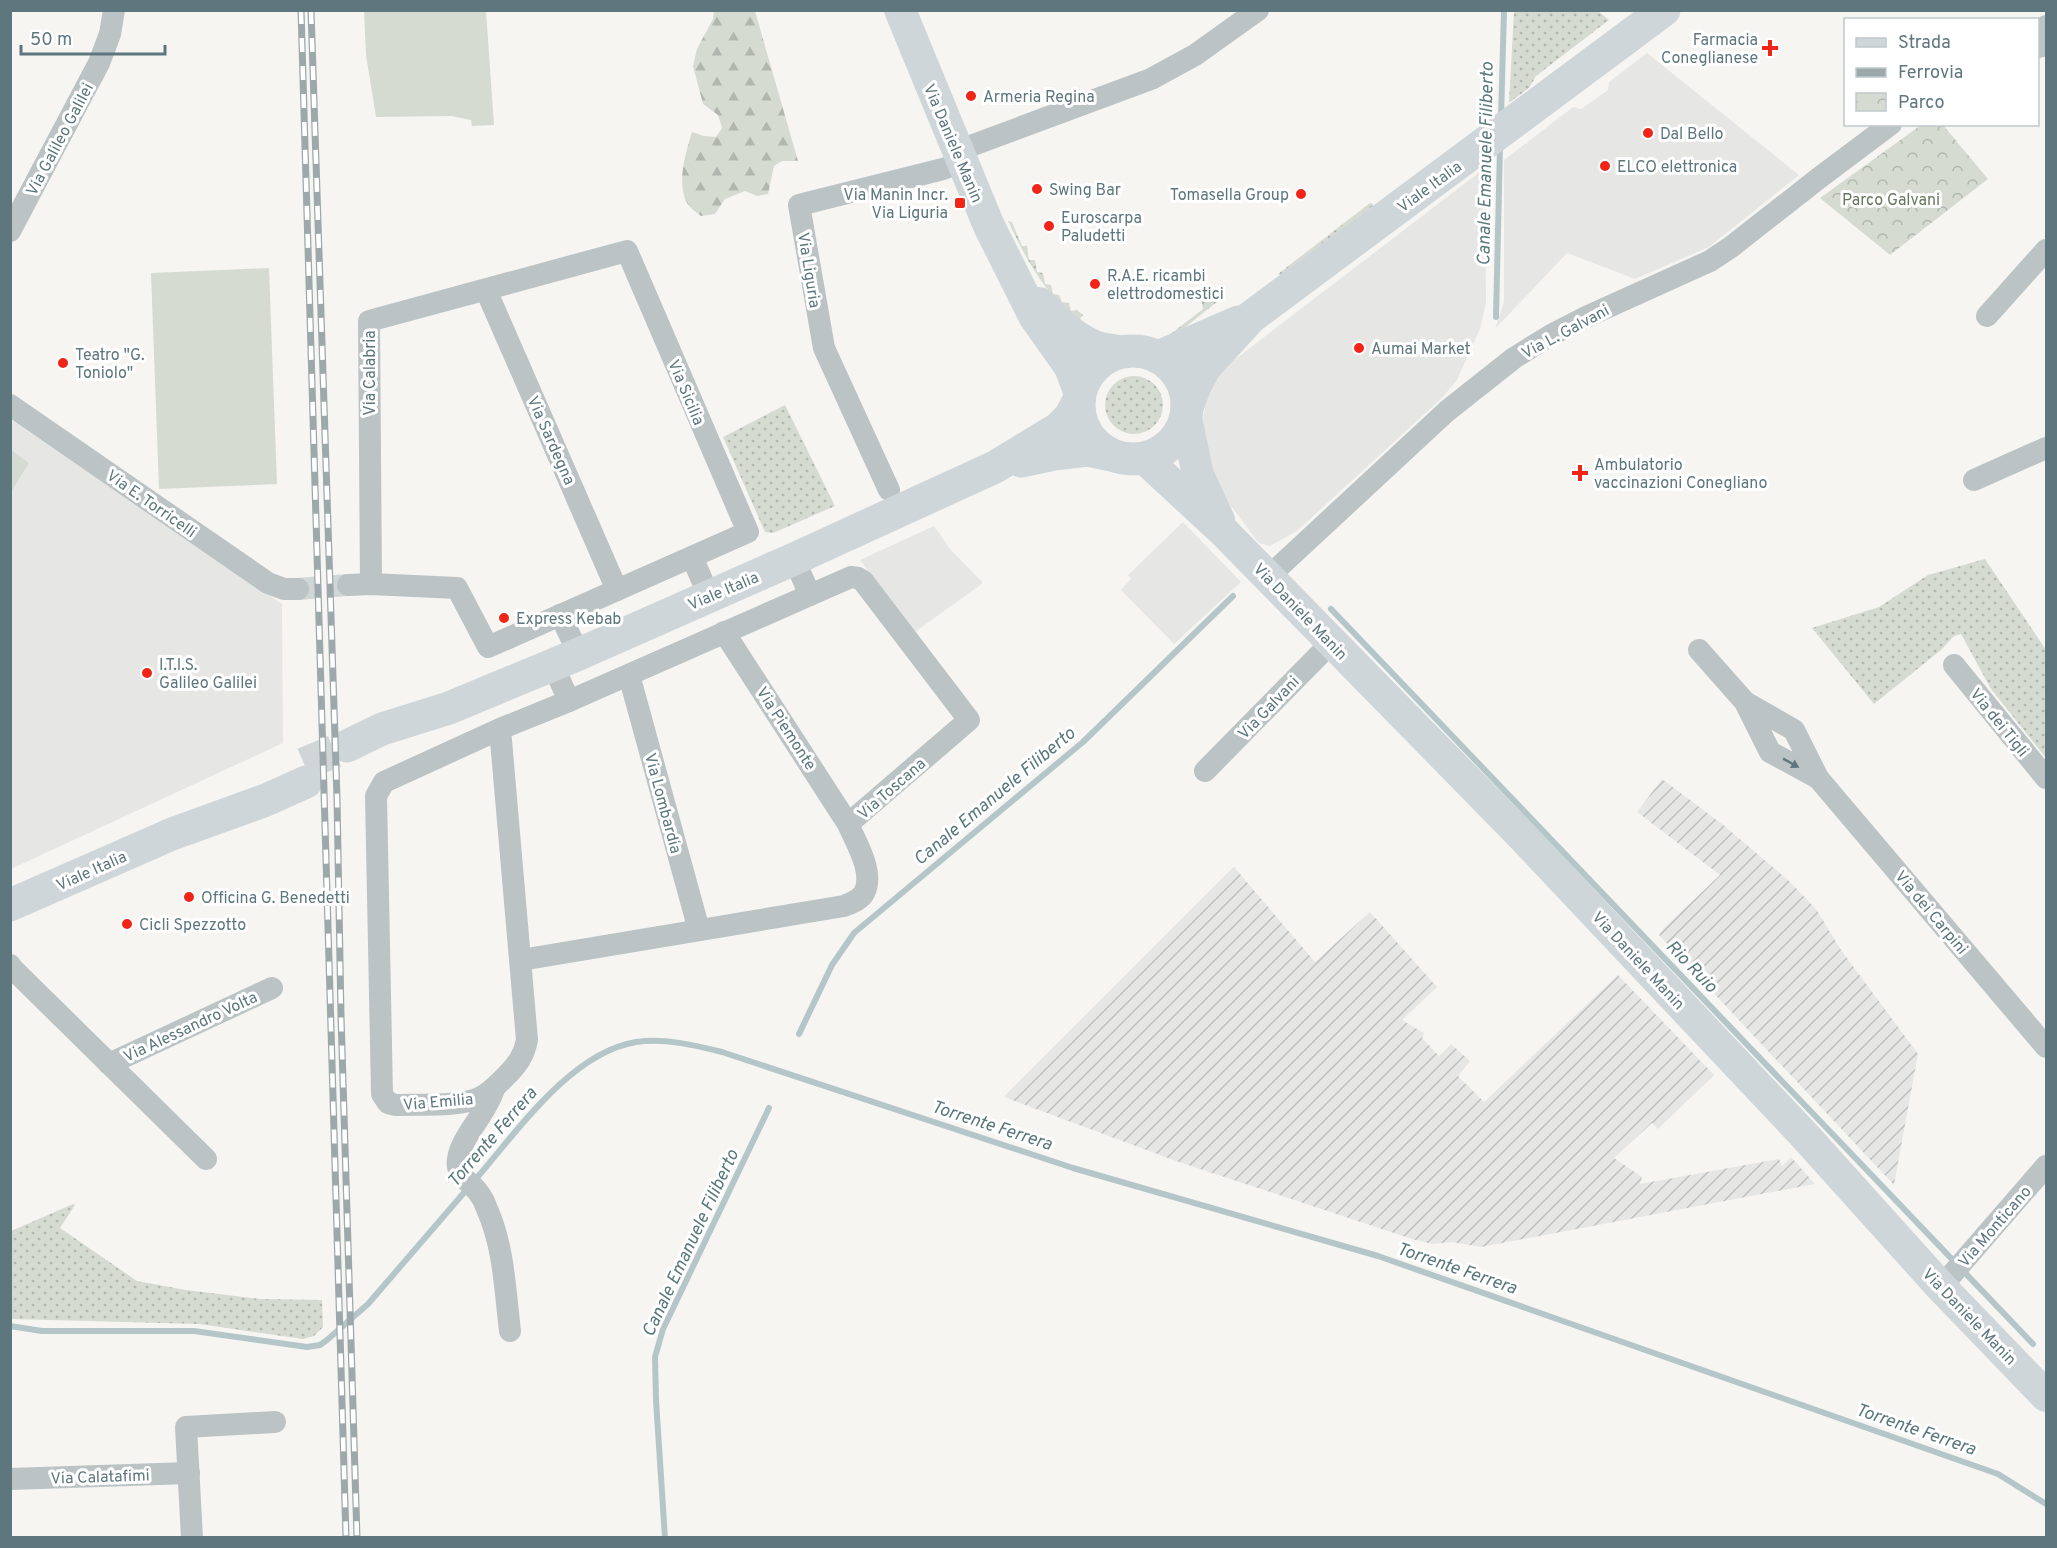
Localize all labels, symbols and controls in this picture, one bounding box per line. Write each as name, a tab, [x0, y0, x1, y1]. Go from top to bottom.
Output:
scale bar	[21, 18, 165, 56]
legend	[1844, 18, 2039, 126]
text: 50 m	[30, 29, 72, 52]
place label: Farmacia Coneglianese	[1661, 31, 1758, 69]
text: Strada	[1898, 32, 1951, 55]
marker: Farmacia Coneglianese	[1763, 41, 1777, 55]
water label: Canale Emanuele Filiberto	[1473, 61, 1500, 266]
text: Ferrovia	[1898, 62, 1963, 85]
street label: Via Galileo Galilei	[23, 80, 99, 200]
street label: Via Daniele Manin	[918, 81, 986, 206]
place label: Armeria Regina	[983, 88, 1095, 108]
marker: Armeria Regina	[964, 89, 978, 103]
text: Parco	[1898, 92, 1944, 115]
place label: Dal Bello	[1660, 125, 1724, 145]
marker: Dal Bello	[1641, 126, 1655, 140]
street label: Viale Italia	[1394, 157, 1466, 218]
place label: ELCO elettronica	[1617, 158, 1737, 178]
marker: ELCO elettronica	[1598, 159, 1612, 173]
place label: Swing Bar	[1049, 181, 1121, 201]
marker: Swing Bar	[1030, 182, 1044, 196]
place label: Via Manin Incr. Via Liguria	[843, 186, 948, 224]
place label: Tomasella Group	[1170, 186, 1289, 206]
marker: Tomasella Group	[1294, 187, 1308, 201]
park label: Parco Galvani	[1842, 191, 1940, 211]
marker: Via Manin Incr. Via Liguria	[953, 196, 967, 210]
place label: Euroscarpa Paludetti	[1061, 209, 1142, 247]
marker: Euroscarpa Paludetti	[1042, 219, 1056, 233]
street label: Via Liguria	[792, 231, 824, 310]
place label: R.A.E. ricambi elettrodomestici	[1107, 267, 1224, 305]
marker: R.A.E. ricambi elettrodomestici	[1088, 277, 1102, 291]
street label: Via L. Galvani	[1519, 301, 1613, 364]
street label: Via Calabria	[361, 330, 381, 416]
place label: Aumai Market	[1371, 340, 1470, 360]
marker: Aumai Market	[1352, 341, 1366, 355]
place label: Teatro "G. Toniolo"	[75, 346, 145, 384]
marker: Teatro "G. Toniolo"	[56, 356, 70, 370]
street label: Via Sicilia	[662, 357, 708, 428]
street label: Via Sardegna	[522, 393, 579, 488]
place label: Ambulatorio vaccinazioni Conegliano	[1594, 456, 1768, 494]
marker: Ambulatorio vaccinazioni Conegliano	[1571, 464, 1589, 482]
street label: Via E. Torricelli	[102, 466, 200, 543]
street label: Via Daniele Manin	[1248, 560, 1351, 665]
street label: Viale Italia	[685, 568, 762, 616]
place label: Express Kebab	[516, 610, 621, 630]
marker: Express Kebab	[497, 611, 511, 625]
place label: I.T.I.S. Galileo Galilei	[159, 656, 257, 694]
marker: I.T.I.S. Galileo Galilei	[140, 666, 154, 680]
street label: Via Galvani	[1235, 673, 1304, 744]
street label: Via Piemonte	[751, 684, 820, 775]
street label: Via dei Tigli	[1965, 685, 2032, 761]
water label: Canale Emanuele Filiberto	[909, 723, 1081, 871]
street label: Via Lombardia	[639, 751, 685, 856]
street label: Via Toscana	[854, 754, 931, 825]
one-way arrow	[1783, 758, 1800, 768]
street label: Viale Italia	[53, 847, 130, 896]
street label: Via dei Carpini	[1890, 867, 1971, 959]
place label: Officina G. Benedetti	[201, 889, 350, 909]
marker: Officina G. Benedetti	[182, 890, 196, 904]
street label: Via Daniele Manin	[1587, 908, 1688, 1015]
place label: Cicli Spezzotto	[139, 916, 246, 936]
marker: Cicli Spezzotto	[120, 917, 134, 931]
water label: Rio Ruio	[1660, 936, 1722, 999]
street label: Via Alessandro Volta	[121, 988, 261, 1068]
water label: Torrente Ferrera	[443, 1083, 543, 1193]
street label: Via Emilia	[402, 1090, 474, 1116]
water label: Torrente Ferrera	[928, 1096, 1055, 1157]
water label: Canale Emanuele Filiberto	[638, 1146, 745, 1341]
street label: Via Monticano	[1955, 1182, 2036, 1272]
water label: Torrente Ferrera	[1393, 1238, 1520, 1301]
street label: Via Daniele Manin	[1917, 1265, 2020, 1370]
water label: Torrente Ferrera	[1852, 1399, 1979, 1462]
street label: Via Calatafimi	[50, 1466, 150, 1490]

